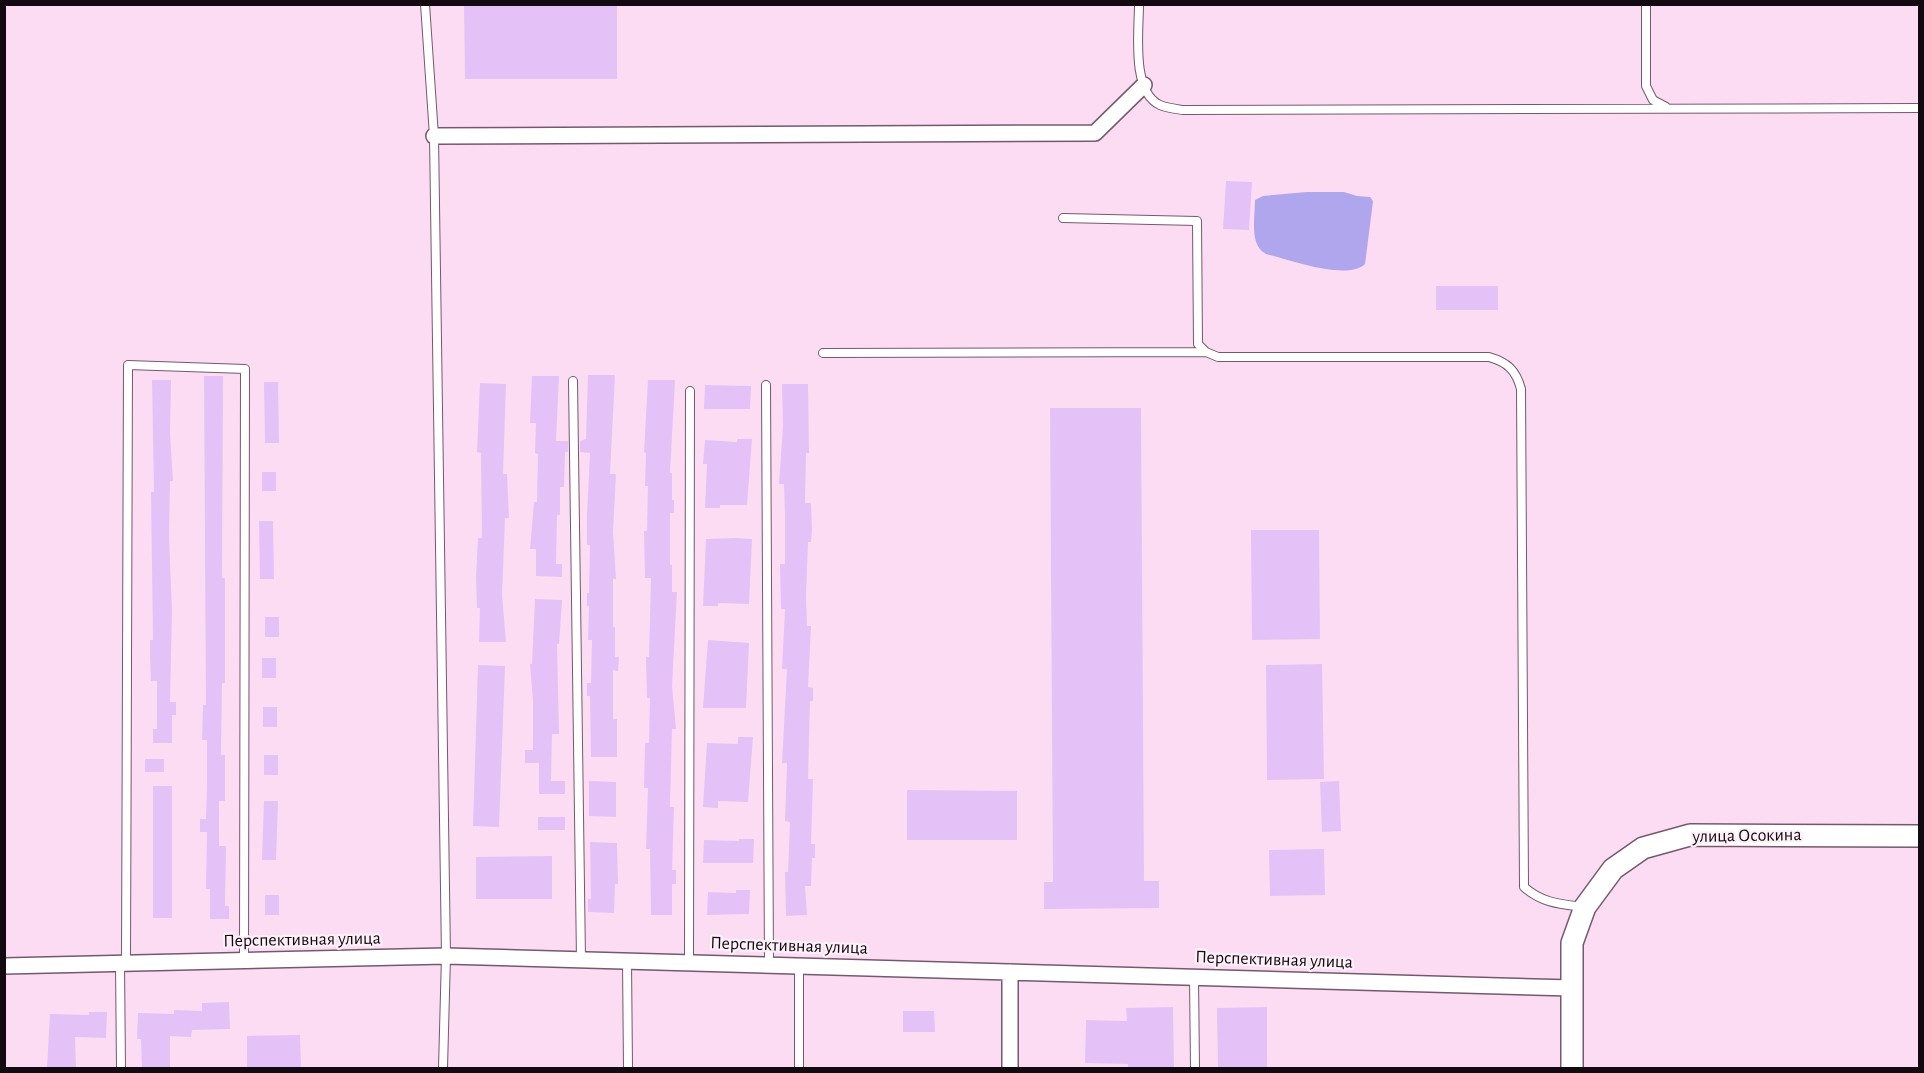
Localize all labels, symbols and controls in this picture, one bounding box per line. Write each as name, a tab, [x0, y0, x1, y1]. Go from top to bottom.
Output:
street label: улица Осокина	[1691, 826, 1802, 846]
street label: Перспективная улица	[223, 930, 381, 950]
street label: Перспективная улица	[710, 934, 868, 958]
street label: Перспективная улица	[1195, 948, 1353, 972]

